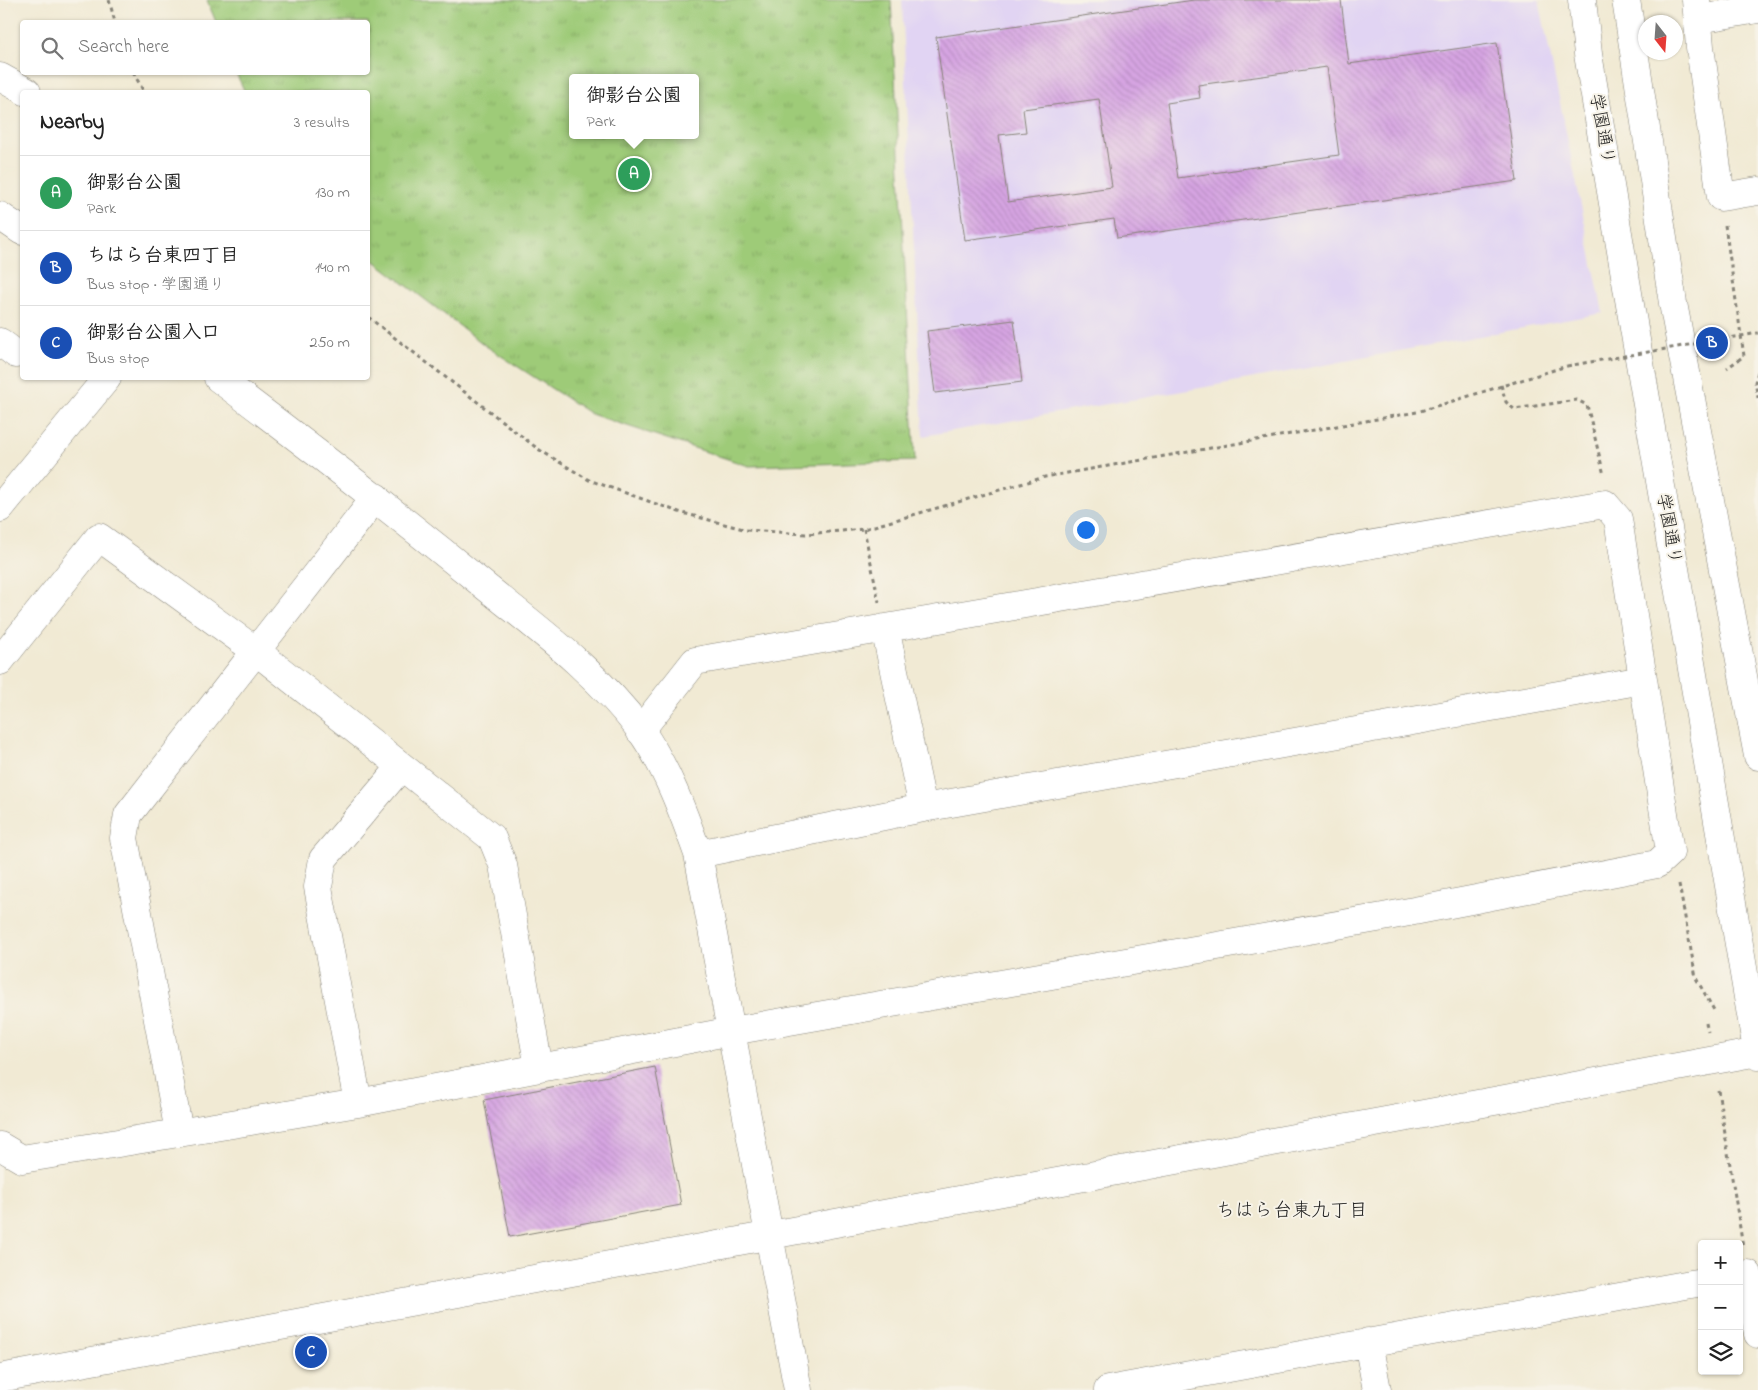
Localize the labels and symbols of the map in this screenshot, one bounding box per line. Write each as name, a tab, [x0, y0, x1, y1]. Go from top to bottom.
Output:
north arrow	[1638, 15, 1683, 60]
street label: 学園通り	[1582, 91, 1620, 167]
pin: A	[618, 155, 650, 193]
pin: B	[1696, 324, 1728, 362]
street label: 学園通り	[1649, 491, 1687, 567]
your location	[1073, 517, 1099, 543]
district label: ちはら台東九丁目	[1216, 1198, 1368, 1225]
pin: C	[295, 1333, 327, 1371]

